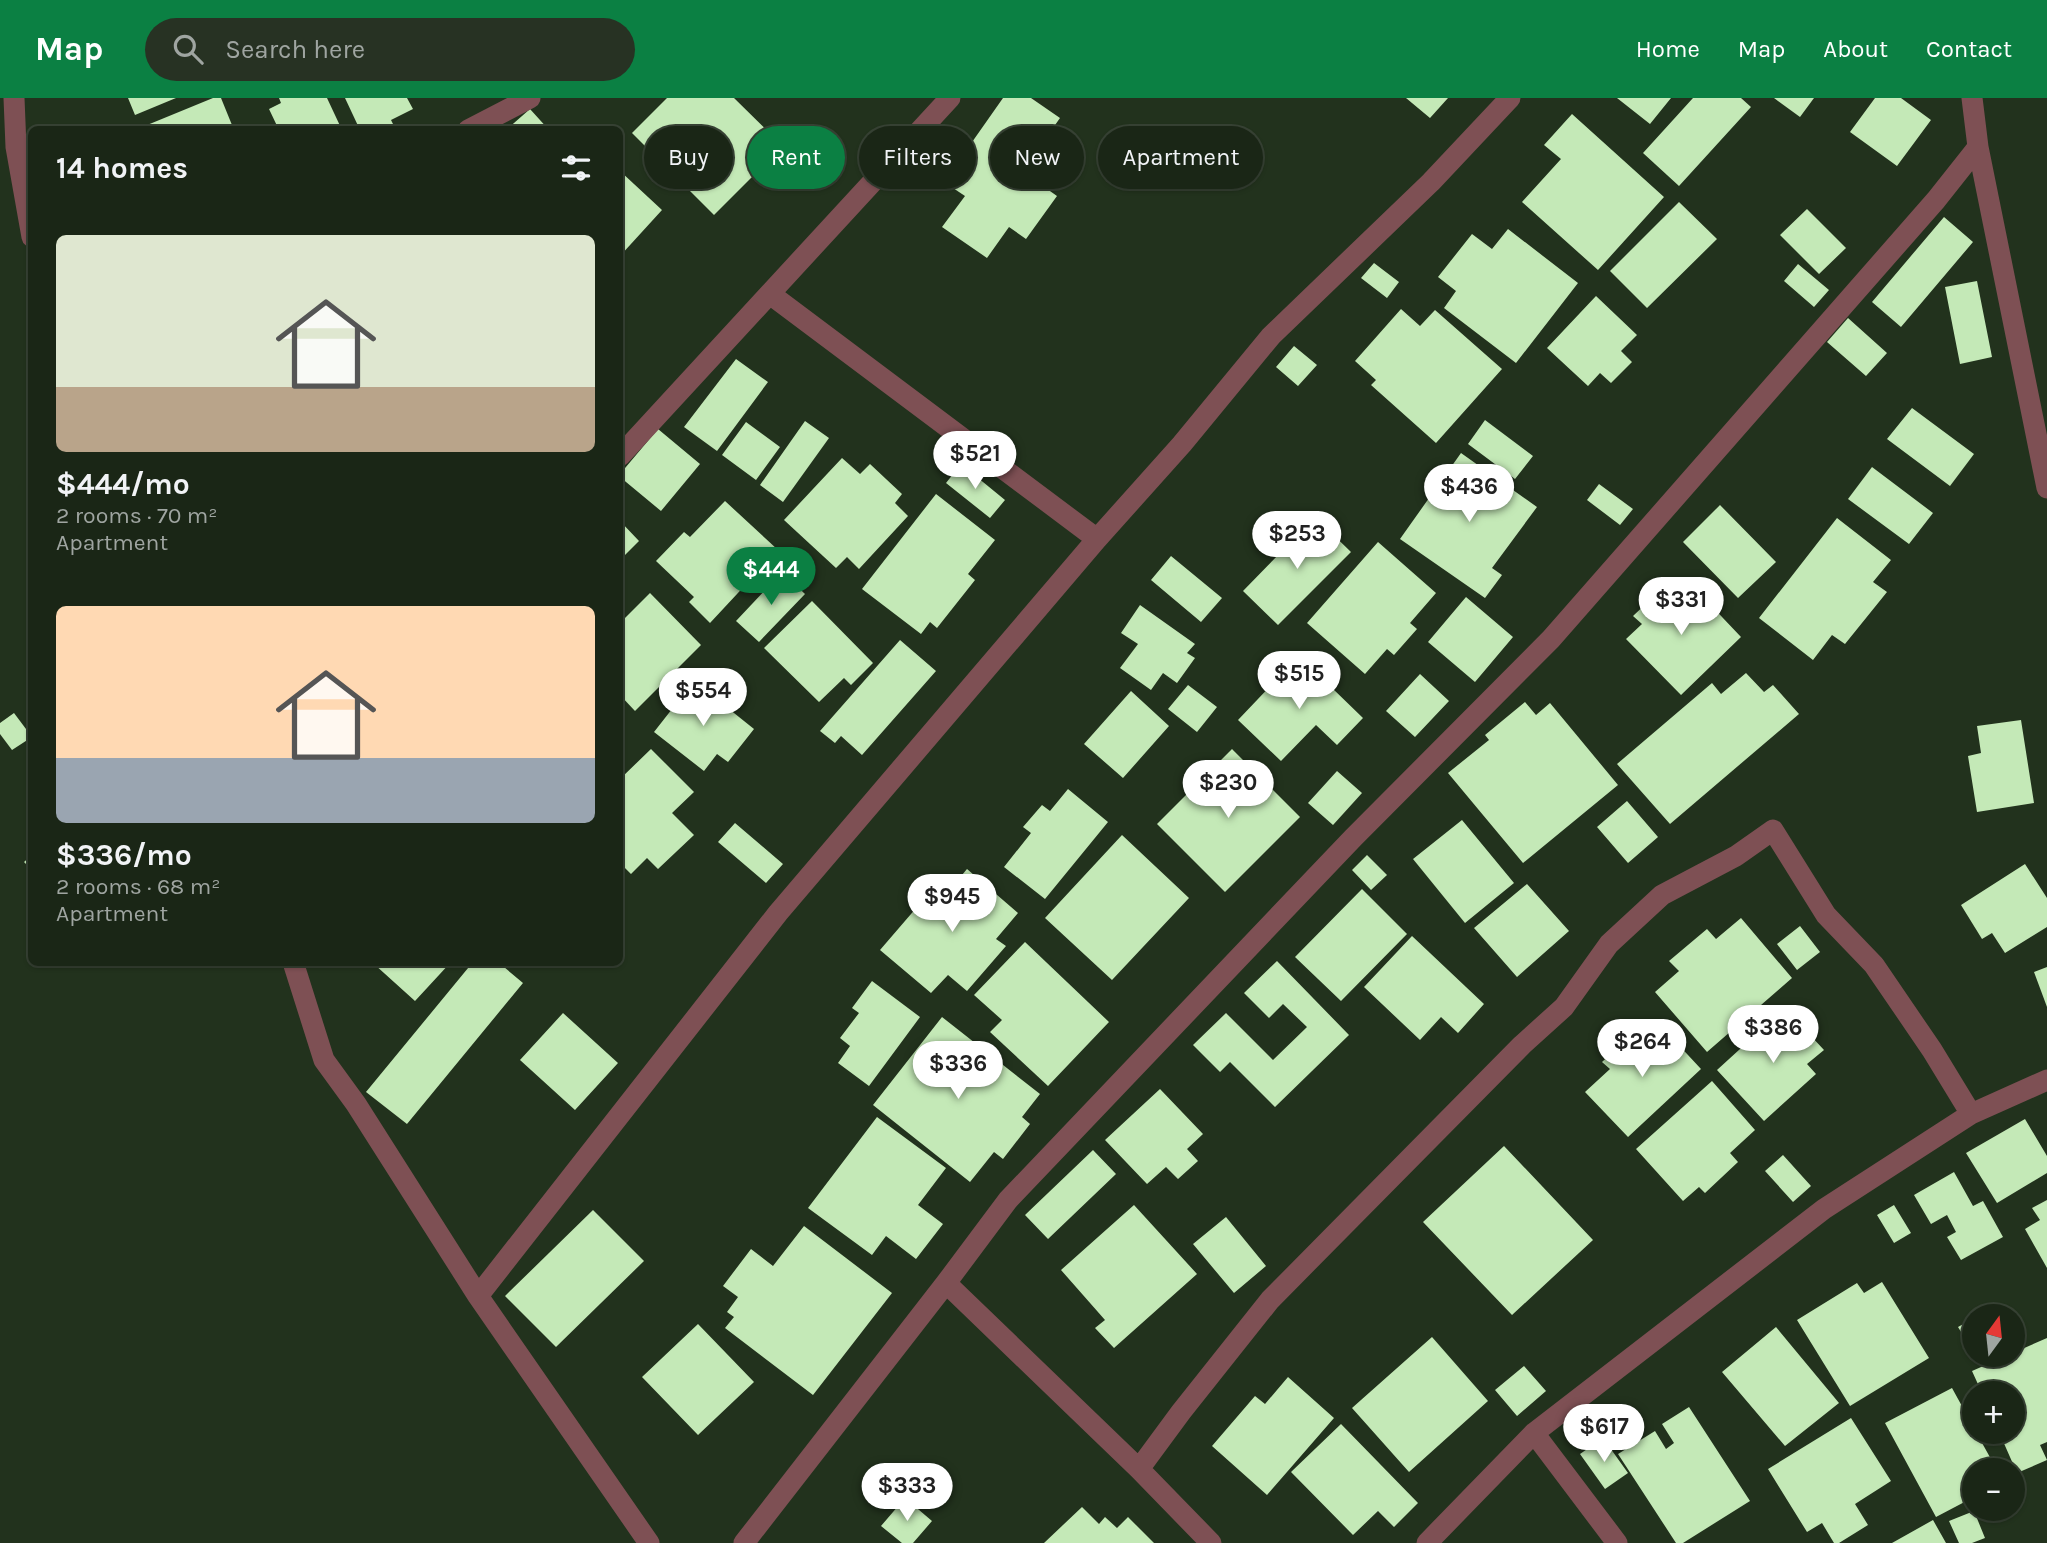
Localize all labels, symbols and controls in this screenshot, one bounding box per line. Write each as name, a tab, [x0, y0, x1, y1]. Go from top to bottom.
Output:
search box	[145, 18, 635, 81]
text: Map	[35, 30, 103, 68]
icon: search	[169, 30, 207, 68]
text: Search here	[225, 34, 365, 65]
text: Home	[1636, 35, 1700, 63]
text: Map	[1738, 35, 1785, 63]
text: About	[1823, 35, 1888, 63]
text: Contact	[1926, 35, 2012, 63]
chip: Buy	[644, 126, 733, 189]
chip: Rent	[747, 126, 845, 189]
chip: Filters	[859, 126, 976, 189]
chip: New	[990, 126, 1084, 189]
chip: Apartment	[1098, 126, 1263, 189]
icon: filters	[557, 149, 595, 187]
text: 14 homes	[56, 150, 188, 186]
icon: home	[263, 281, 389, 407]
pin: $521	[934, 432, 1016, 491]
text: $521	[949, 440, 1001, 467]
pin: $436	[1428, 464, 1510, 524]
text: $444/mo	[56, 466, 190, 502]
text: $436	[1440, 473, 1498, 500]
text: 2 rooms · 70 m²	[56, 502, 218, 529]
pin: $253	[1256, 512, 1338, 571]
text: $253	[1268, 520, 1326, 547]
text: Apartment	[56, 529, 168, 556]
pin: $444	[730, 547, 812, 607]
text: $444	[743, 556, 799, 583]
pin: $331	[1640, 578, 1722, 637]
text: $331	[1655, 586, 1707, 613]
icon: home	[263, 652, 389, 778]
pin: $515	[1258, 652, 1340, 711]
text: $515	[1274, 660, 1324, 687]
pin: $554	[662, 668, 744, 728]
text: $554	[675, 677, 731, 704]
pin: $230	[1187, 760, 1269, 820]
text: $230	[1199, 769, 1257, 796]
text: $336/mo	[56, 837, 192, 873]
text: 2 rooms · 68 m²	[56, 873, 220, 900]
pin: $945	[911, 874, 993, 934]
text: $945	[924, 883, 980, 910]
text: Apartment	[56, 900, 168, 927]
pin: $386	[1732, 1006, 1814, 1065]
text: $386	[1744, 1014, 1802, 1041]
pin: $264	[1601, 1020, 1683, 1079]
text: $264	[1613, 1028, 1671, 1055]
pin: $336	[917, 1042, 999, 1101]
text: $336	[929, 1050, 987, 1077]
north arrow	[1962, 1304, 2025, 1367]
map controls	[1962, 1304, 2025, 1521]
button: +	[1962, 1381, 2025, 1444]
pin: $617	[1563, 1404, 1645, 1464]
text: $617	[1579, 1413, 1629, 1440]
button: −	[1962, 1458, 2025, 1521]
pin: $333	[866, 1464, 948, 1523]
text: $333	[878, 1472, 936, 1499]

